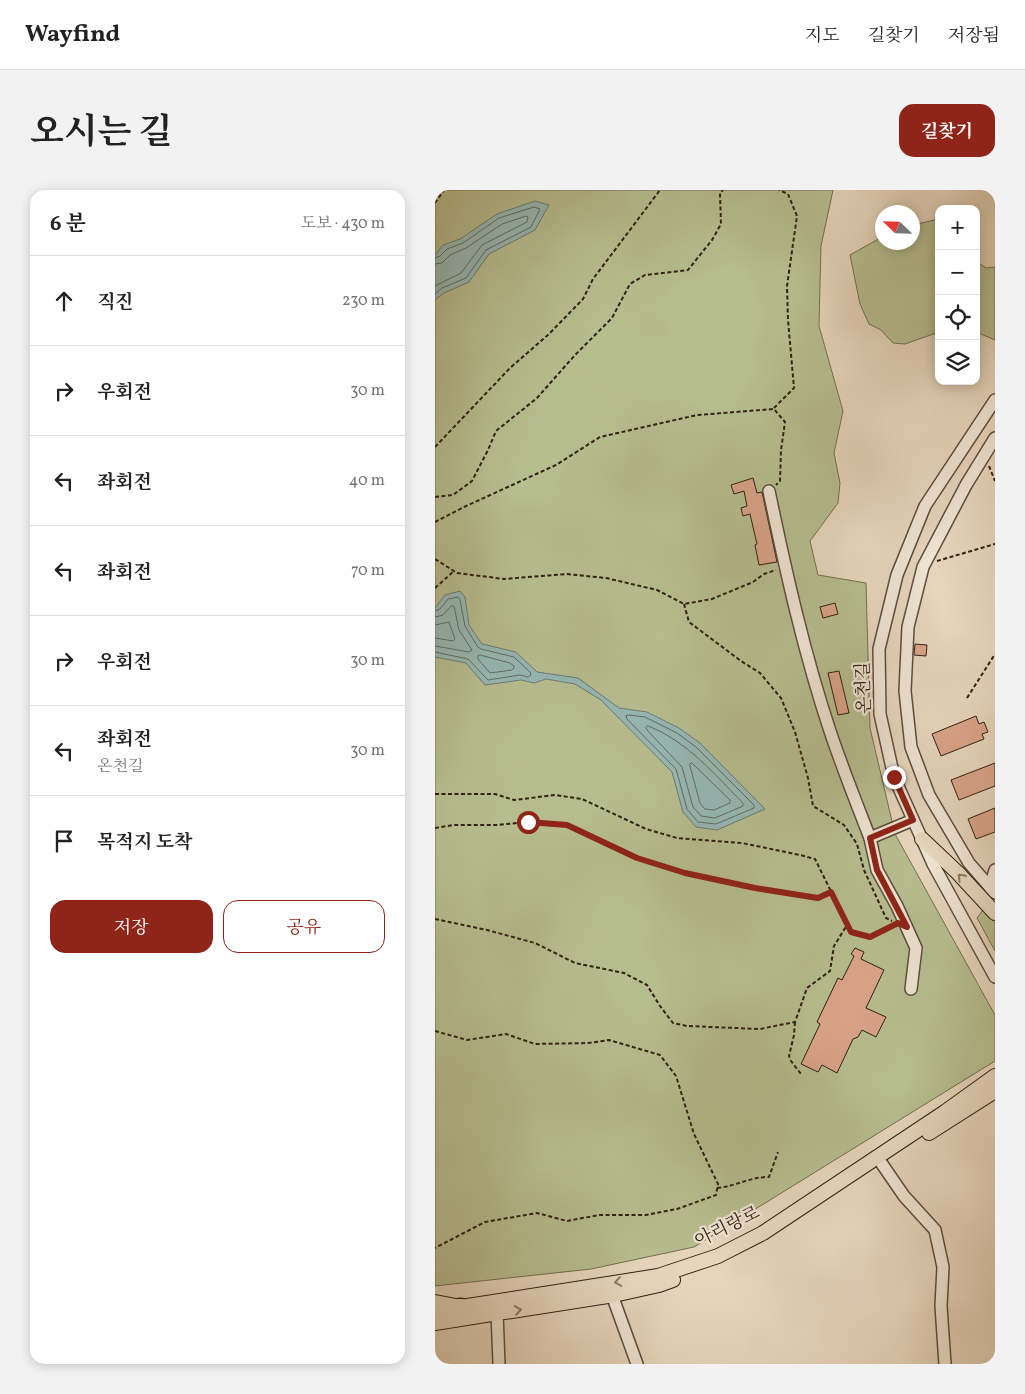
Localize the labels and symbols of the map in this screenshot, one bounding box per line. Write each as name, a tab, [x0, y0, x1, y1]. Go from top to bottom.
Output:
north arrow	[875, 205, 920, 250]
street label: 온천길	[851, 661, 878, 714]
route end	[883, 766, 906, 789]
route start	[517, 811, 540, 834]
one-way arrow	[958, 874, 967, 883]
street label: 아리랑로	[691, 1201, 764, 1254]
one-way arrow	[614, 1277, 623, 1287]
one-way arrow	[513, 1305, 522, 1315]

